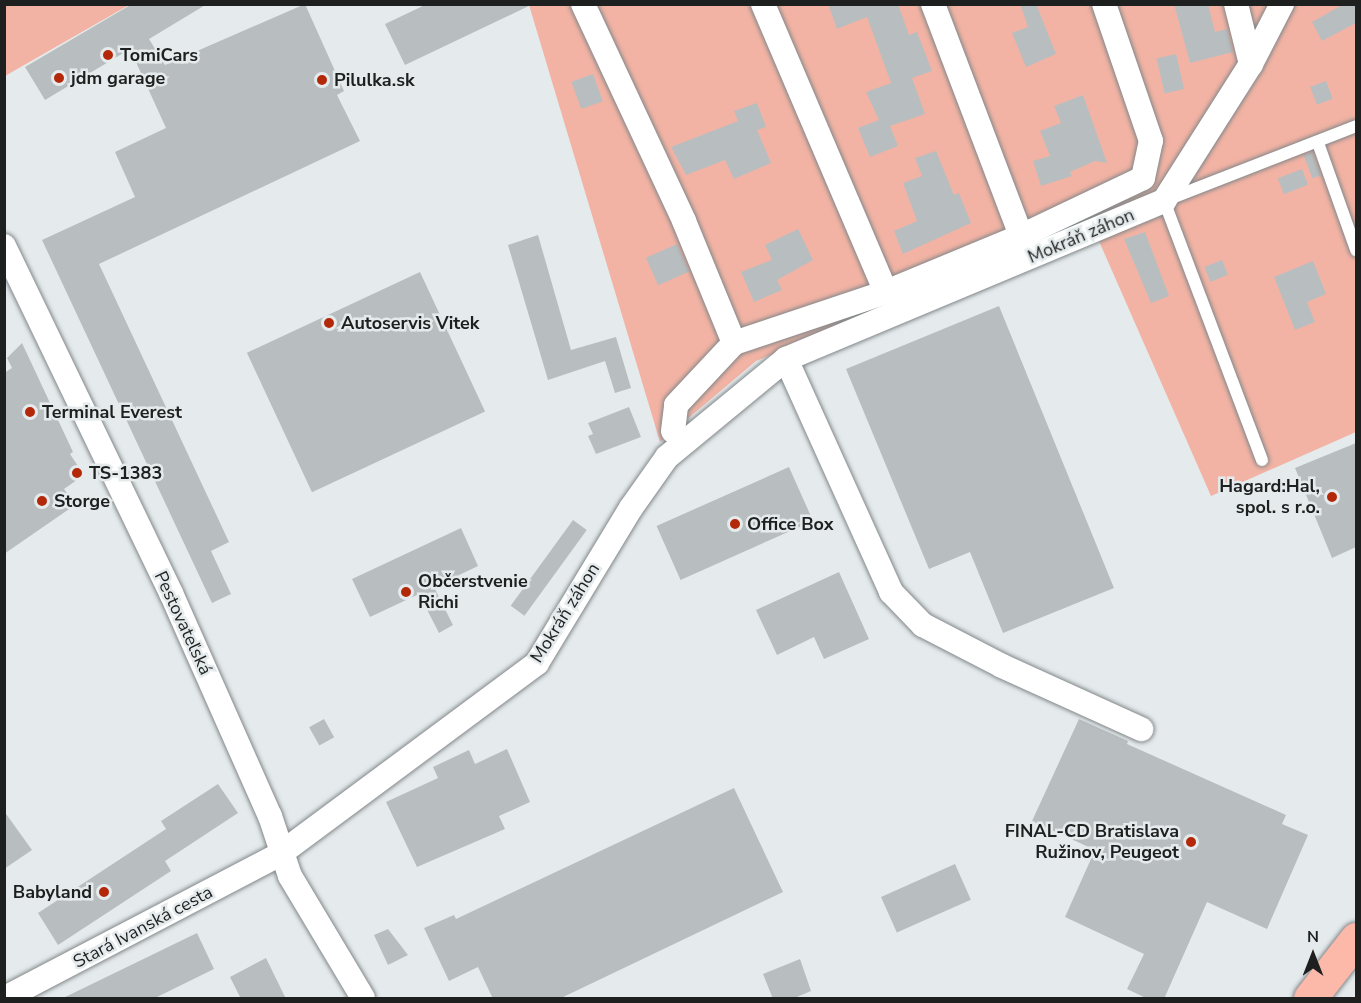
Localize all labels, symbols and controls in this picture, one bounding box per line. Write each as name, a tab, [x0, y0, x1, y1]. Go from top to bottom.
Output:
place label: TomiCars	[120, 44, 198, 66]
marker: TomiCars	[101, 48, 115, 62]
place label: jdm garage	[71, 67, 165, 89]
place label: Pilulka.sk	[334, 69, 415, 91]
marker: jdm garage	[52, 71, 66, 85]
marker: Pilulka.sk	[315, 73, 329, 87]
street label: Mokráň záhon	[1025, 204, 1137, 268]
place label: Autoservis Vitek	[341, 312, 480, 334]
marker: Autoservis Vitek	[322, 316, 336, 330]
place label: Terminal Everest	[42, 401, 182, 423]
marker: Terminal Everest	[23, 405, 37, 419]
place label: TS-1383	[89, 462, 162, 484]
marker: TS-1383	[70, 466, 84, 480]
place label: Hagard:Hal, spol. s r.o.	[1219, 476, 1320, 518]
place label: Storge	[54, 490, 110, 512]
marker: Hagard:Hal, spol. s r.o.	[1325, 490, 1339, 504]
marker: Storge	[35, 494, 49, 508]
place label: Office Box	[747, 513, 834, 535]
marker: Office Box	[728, 517, 742, 531]
street label: Mokráň záhon	[526, 559, 604, 667]
street label: Pestovateľská	[150, 568, 216, 678]
place label: Občerstvenie Richi	[418, 571, 528, 614]
marker: Občerstvenie Richi	[399, 585, 413, 599]
place label: FINAL-CD Bratislava Ružinov, Peugeot	[1005, 821, 1179, 864]
marker: FINAL-CD Bratislava Ružinov, Peugeot	[1184, 835, 1198, 849]
place label: Babyland	[13, 881, 92, 903]
street label: Stará Ivanská cesta	[70, 881, 216, 973]
marker: Babyland	[97, 885, 111, 899]
north arrow	[1283, 925, 1343, 985]
text: N	[1307, 926, 1319, 948]

